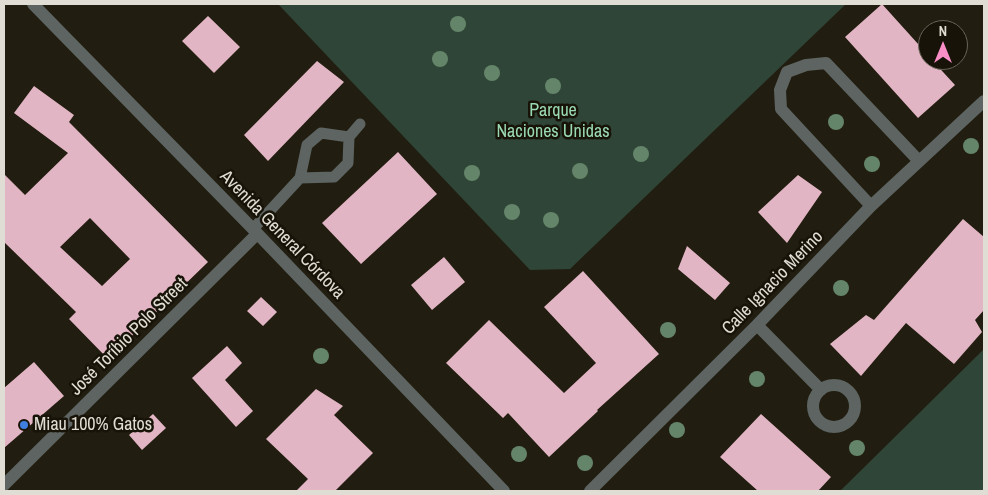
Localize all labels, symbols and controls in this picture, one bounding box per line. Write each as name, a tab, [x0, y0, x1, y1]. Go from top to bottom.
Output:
north arrow	[918, 20, 968, 70]
text: N	[939, 22, 947, 40]
park label: Parque Naciones Unidas	[496, 100, 610, 142]
street label: Avenida General Córdova	[215, 166, 349, 304]
street label: Calle Ignacio Merino	[718, 227, 828, 339]
street label: José Toríbio Polo Street	[66, 274, 192, 400]
place label: Miau 100% Gatos	[34, 414, 152, 436]
marker: Miau 100% Gatos	[18, 419, 30, 431]

